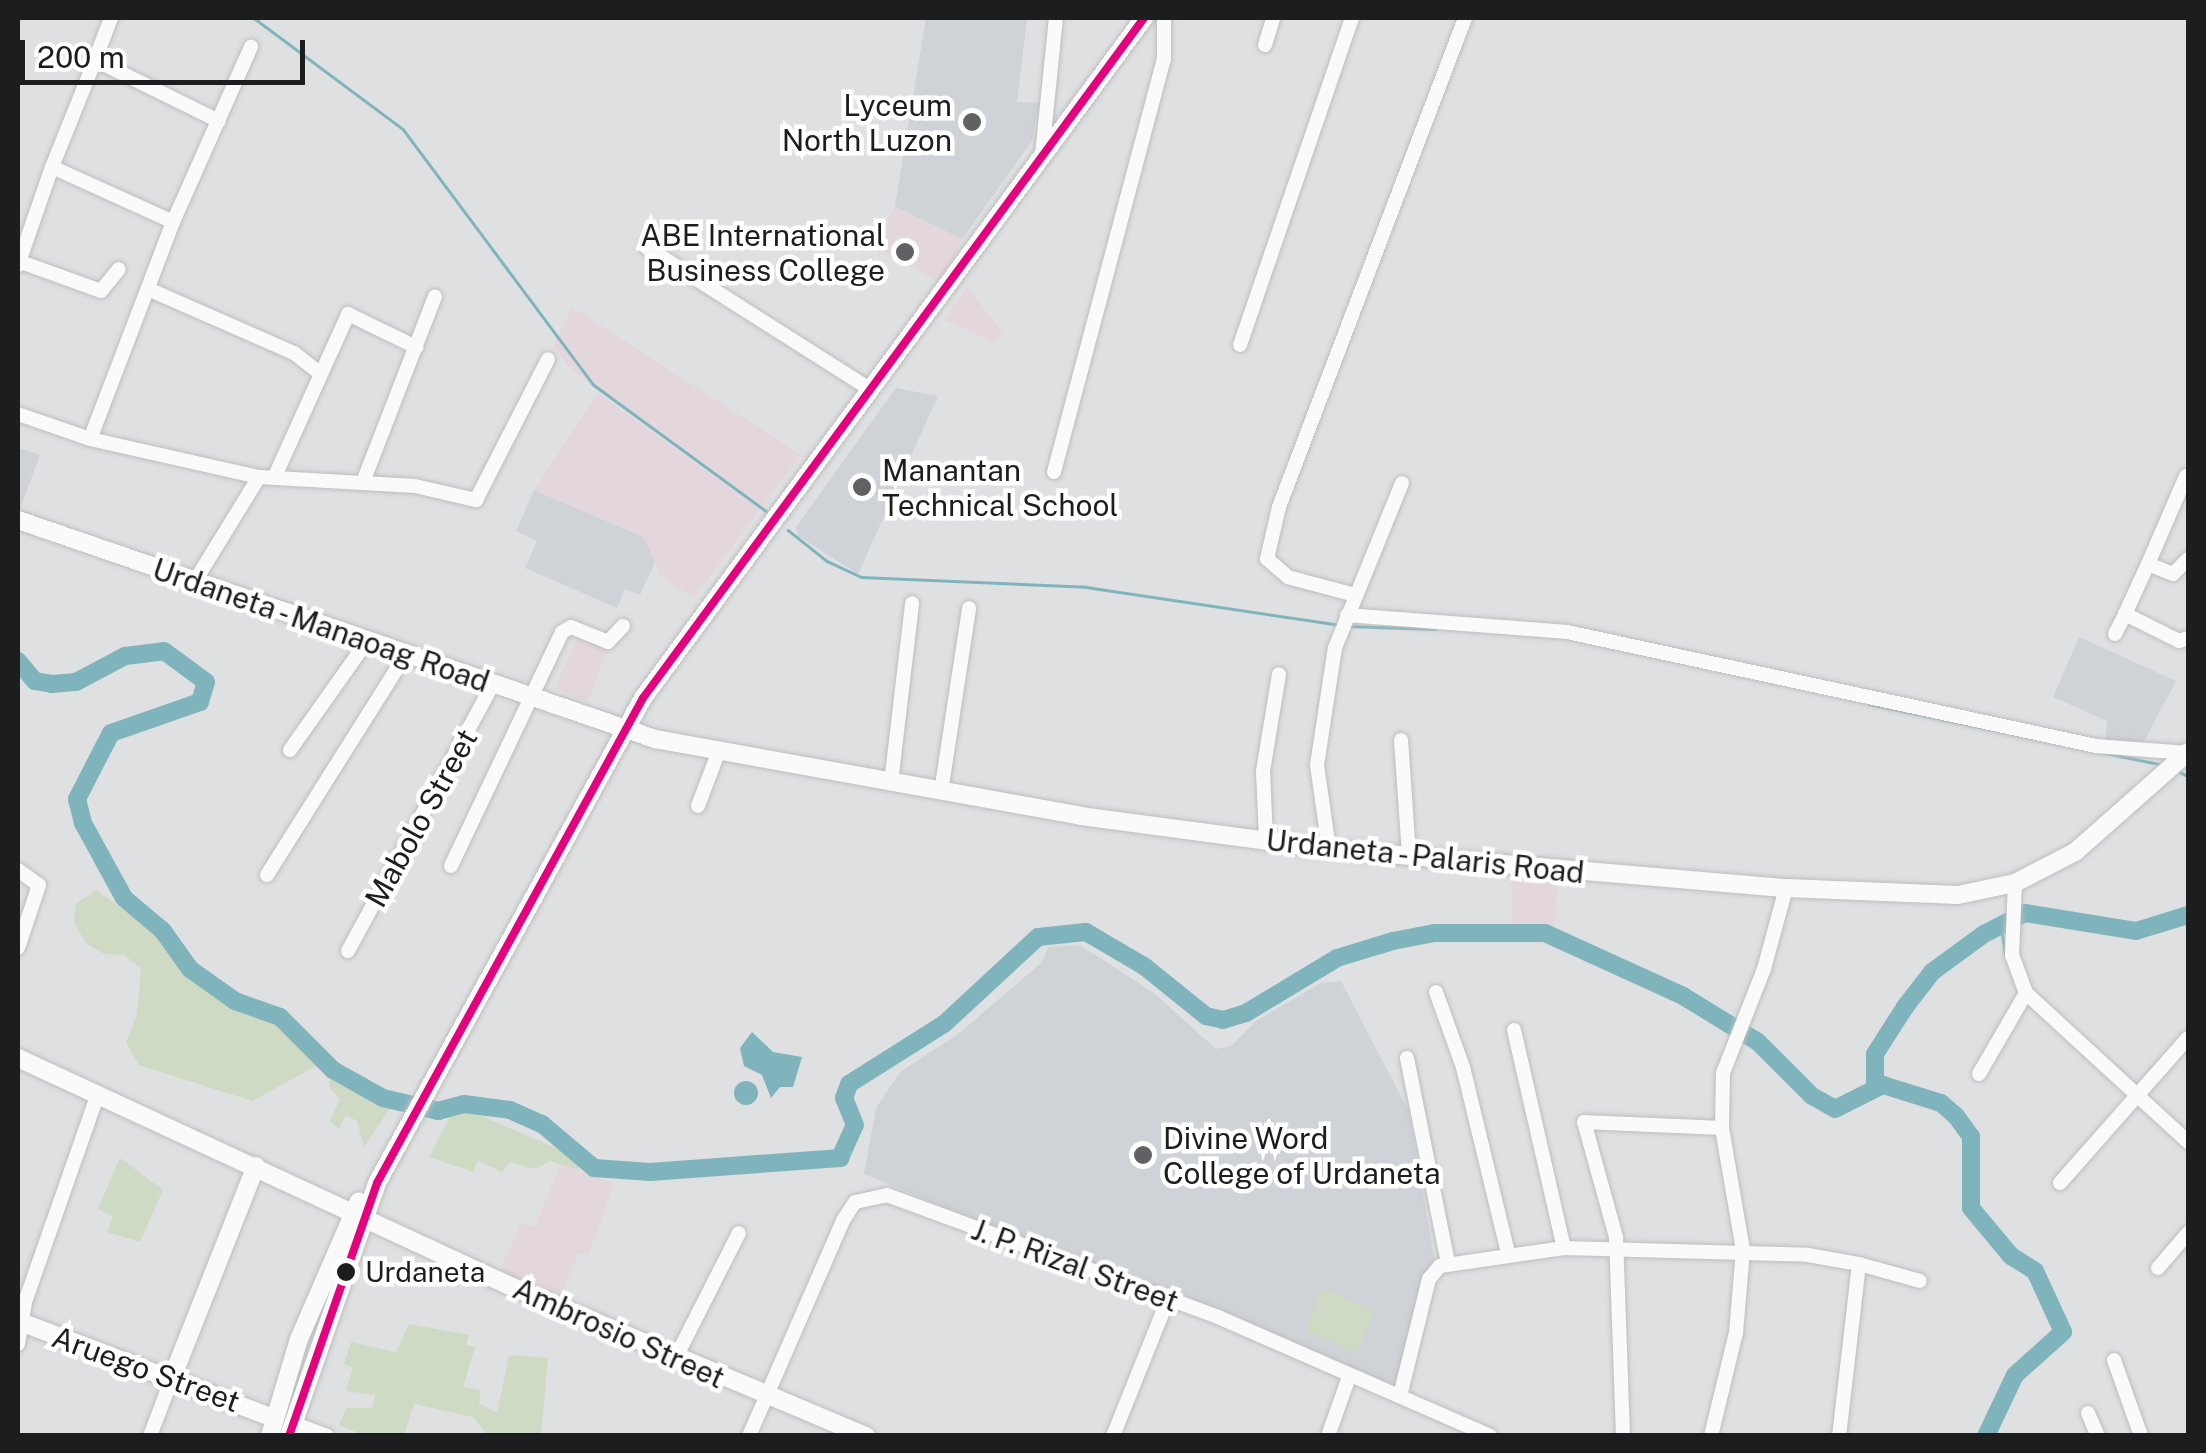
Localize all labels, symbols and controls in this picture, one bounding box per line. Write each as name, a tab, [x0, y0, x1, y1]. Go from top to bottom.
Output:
scale bar	[25, 20, 310, 82]
text: 200 m	[37, 39, 125, 75]
place label: Lyceum North Luzon	[782, 87, 952, 158]
marker: Lyceum North Luzon	[961, 111, 983, 133]
place label: ABE International Business College	[640, 217, 885, 288]
marker: ABE International Business College	[894, 241, 916, 263]
place label: Manantan Technical School	[882, 452, 1118, 522]
marker: Manantan Technical School	[851, 476, 873, 498]
street label: Urdaneta - Manaoag Road	[144, 549, 498, 701]
street label: Mabolo Street	[357, 723, 485, 913]
street label: Urdaneta - Palaris Road	[1260, 821, 1590, 891]
place label: Divine Word College of Urdaneta	[1163, 1120, 1441, 1190]
marker: Divine Word College of Urdaneta	[1132, 1144, 1154, 1166]
street label: J. P. Rizal Street	[966, 1211, 1184, 1319]
place label: Urdaneta	[365, 1255, 485, 1289]
marker: Urdaneta	[336, 1262, 356, 1282]
street label: Ambrosio Street	[508, 1270, 730, 1396]
street label: Aruego Street	[47, 1318, 245, 1420]

